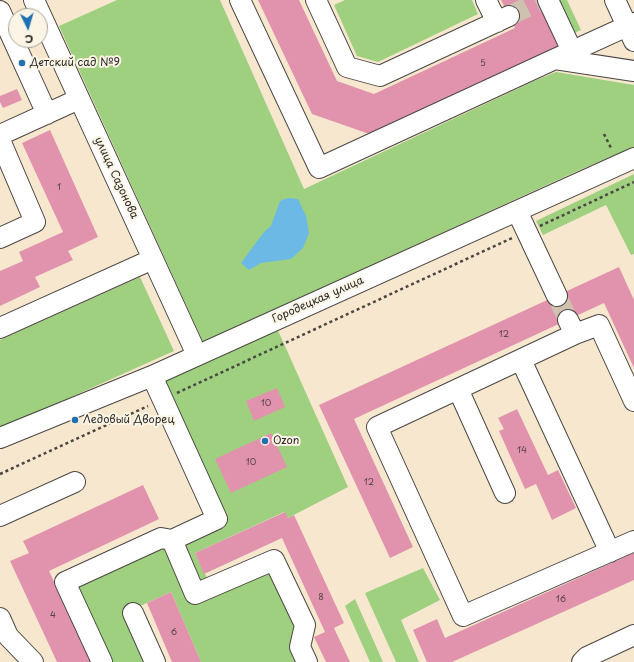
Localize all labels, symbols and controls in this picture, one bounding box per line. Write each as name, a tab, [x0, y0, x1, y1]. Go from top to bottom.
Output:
north arrow	[8, 8, 48, 48]
text: С	[24, 31, 34, 48]
place label: Детский сад №9	[30, 56, 120, 70]
marker: Детский сад №9	[17, 58, 27, 68]
house number: 5	[480, 59, 486, 69]
street label: улица Сазонова	[91, 135, 141, 221]
house number: 1	[57, 183, 61, 193]
street label: Городецкая улица	[270, 274, 366, 326]
house number: 12	[499, 330, 509, 340]
house number: 10	[261, 399, 271, 409]
place label: Ледовый Дворец	[83, 413, 175, 427]
marker: Ледовый Дворец	[70, 415, 80, 425]
place label: Ozon	[273, 434, 299, 448]
marker: Ozon	[260, 436, 270, 446]
house number: 14	[517, 446, 527, 456]
house number: 10	[246, 458, 256, 468]
house number: 12	[364, 478, 374, 488]
house number: 8	[318, 593, 324, 603]
house number: 16	[556, 595, 566, 605]
house number: 4	[50, 611, 56, 621]
house number: 6	[171, 628, 177, 638]

